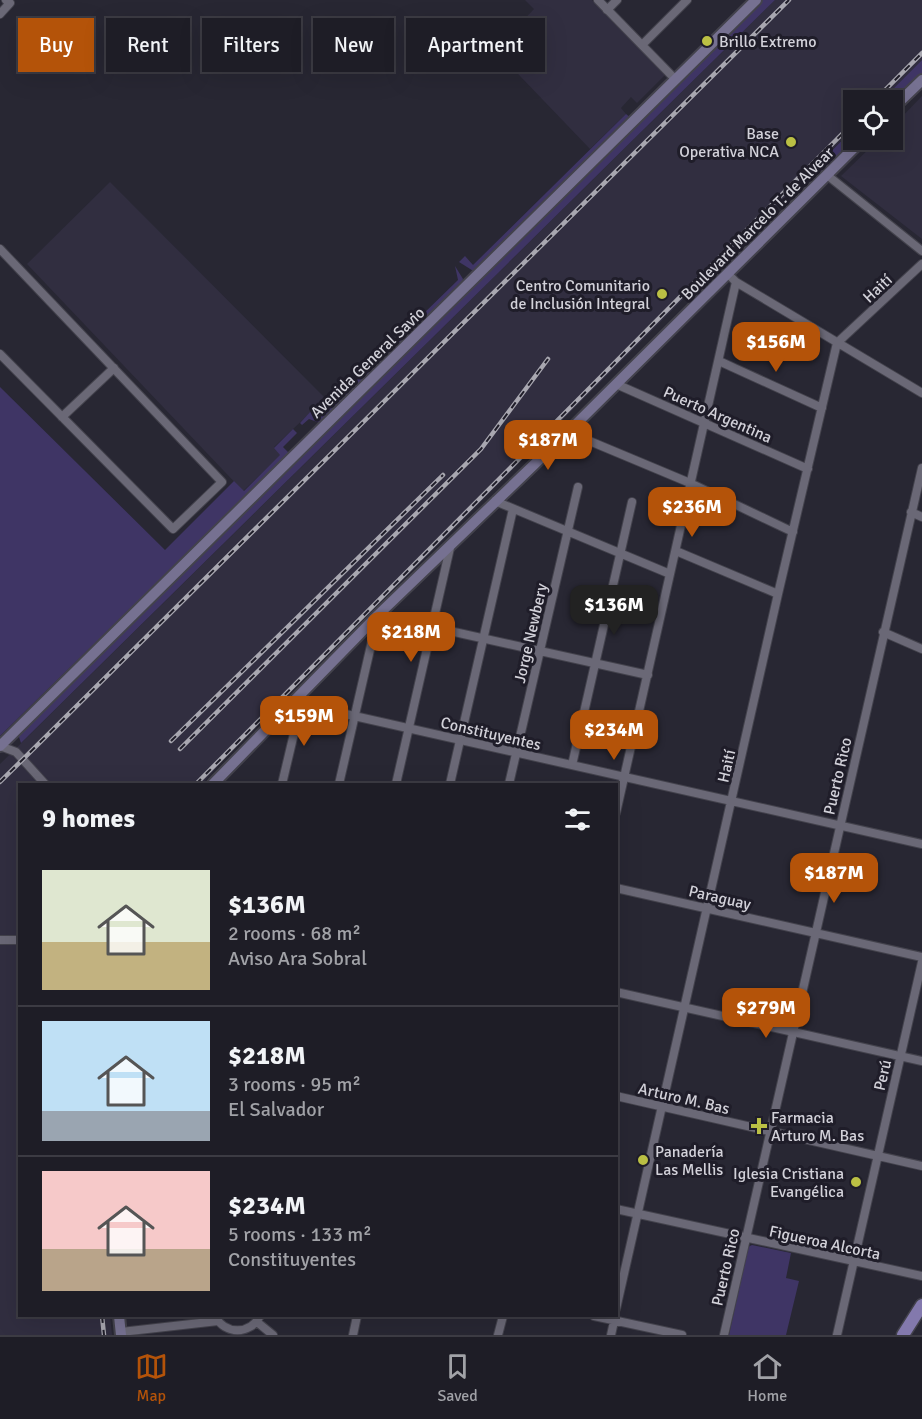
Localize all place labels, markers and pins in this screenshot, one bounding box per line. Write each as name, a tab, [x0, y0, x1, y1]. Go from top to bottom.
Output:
place label: Brillo Extremo	[719, 32, 817, 52]
marker: Brillo Extremo	[700, 34, 714, 48]
place label: Base Operativa NCA	[679, 124, 779, 162]
marker: Base Operativa NCA	[784, 135, 798, 149]
place label: Centro Comunitario de Inclusión Integral	[510, 276, 650, 314]
marker: Centro Comunitario de Inclusión Integral	[655, 287, 669, 301]
pin: $156M	[734, 322, 818, 373]
pin: $187M	[506, 420, 590, 471]
pin: $236M	[650, 487, 734, 538]
pin: $136M	[572, 585, 656, 636]
pin: $218M	[369, 612, 453, 663]
pin: $159M	[262, 696, 346, 747]
pin: $234M	[572, 710, 656, 761]
pin: $187M	[792, 853, 876, 904]
pin: $279M	[724, 988, 808, 1039]
place label: Farmacia Arturo M. Bas	[771, 1108, 864, 1146]
marker: Farmacia Arturo M. Bas	[752, 1119, 766, 1133]
place label: Panadería Las Mellis	[655, 1142, 724, 1180]
marker: Panadería Las Mellis	[636, 1153, 650, 1167]
place label: Iglesia Cristiana Evangélica	[733, 1164, 844, 1202]
marker: Iglesia Cristiana Evangélica	[849, 1175, 863, 1189]

